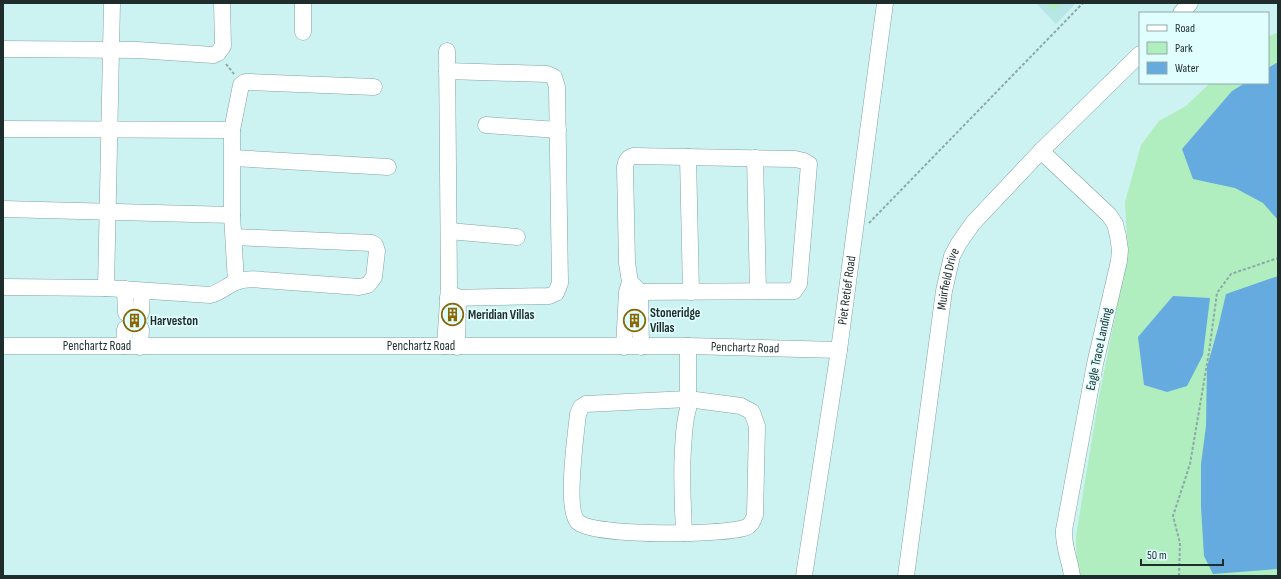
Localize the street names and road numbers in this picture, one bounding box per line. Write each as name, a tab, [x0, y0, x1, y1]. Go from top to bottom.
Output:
street label: Muirfield Drive	[934, 245, 963, 311]
street label: Piet Retief Road	[834, 255, 859, 326]
street label: Eagle Trace Landing	[1082, 306, 1116, 392]
street label: Penchartz Road	[63, 338, 131, 354]
street label: Penchartz Road	[387, 338, 455, 354]
street label: Penchartz Road	[711, 339, 779, 356]

